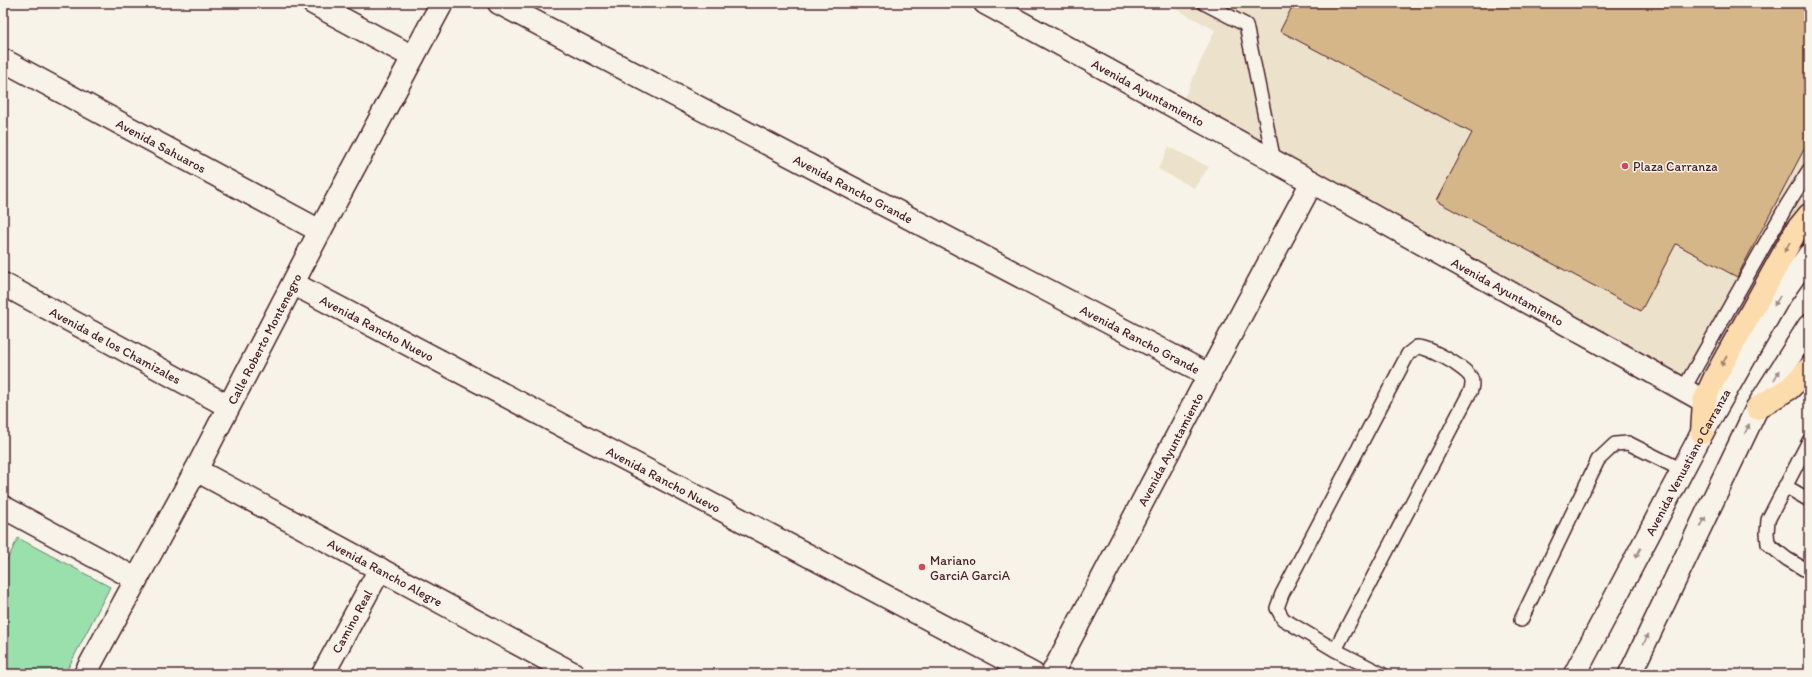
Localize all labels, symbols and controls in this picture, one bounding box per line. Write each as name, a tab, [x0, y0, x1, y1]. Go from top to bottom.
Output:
street label: Avenida Ayuntamiento	[1089, 55, 1207, 129]
street label: Avenida Sahuaros	[114, 115, 209, 176]
street label: Avenida Rancho Grande	[791, 151, 916, 226]
place label: Plaza Carranza	[1633, 159, 1718, 174]
marker: Plaza Carranza	[1620, 161, 1630, 171]
one-way arrow	[1783, 241, 1790, 253]
street label: Avenida Ayuntamiento	[1449, 254, 1567, 329]
street label: Calle Roberto Montenegro	[224, 270, 304, 407]
street label: Avenida Rancho Nuevo	[318, 292, 437, 364]
one-way arrow	[1774, 295, 1781, 307]
street label: Avenida Rancho Grande	[1078, 302, 1203, 376]
street label: Avenida de los Chamizales	[47, 303, 184, 387]
one-way arrow	[1721, 355, 1727, 367]
one-way arrow	[1774, 369, 1781, 381]
street label: Avenida Venustiano Carranza	[1642, 385, 1733, 538]
street label: Avenida Ayuntamiento	[1134, 390, 1206, 508]
one-way arrow	[1744, 423, 1750, 435]
street label: Avenida Rancho Nuevo	[604, 443, 724, 515]
one-way arrow	[1700, 516, 1706, 527]
street label: Avenida Rancho Alegre	[325, 535, 445, 609]
one-way arrow	[1635, 547, 1642, 559]
place label: Mariano GarciA GarciA	[930, 553, 1011, 583]
marker: Mariano GarciA GarciA	[917, 562, 927, 572]
street label: Camino Real	[328, 587, 375, 656]
one-way arrow	[1643, 633, 1650, 645]

